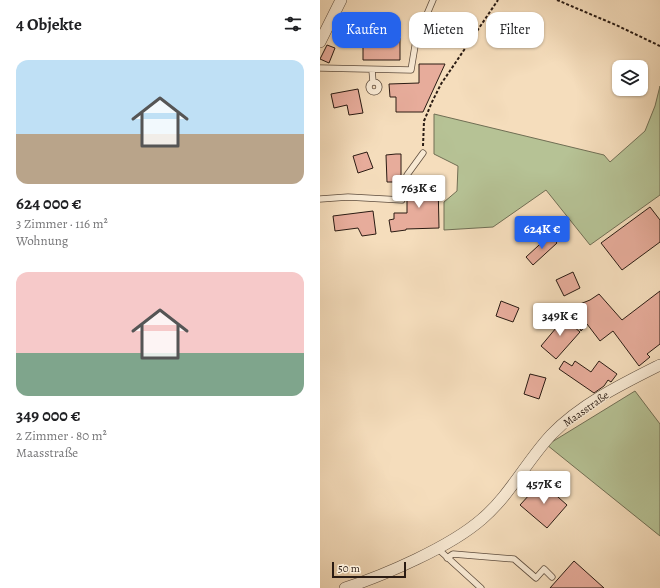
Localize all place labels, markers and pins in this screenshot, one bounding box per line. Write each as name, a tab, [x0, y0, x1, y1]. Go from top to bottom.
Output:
pin: 763K €	[386, 175, 452, 209]
pin: 624K €	[509, 216, 575, 250]
pin: 349K €	[527, 303, 593, 337]
pin: 457K €	[511, 471, 577, 505]

